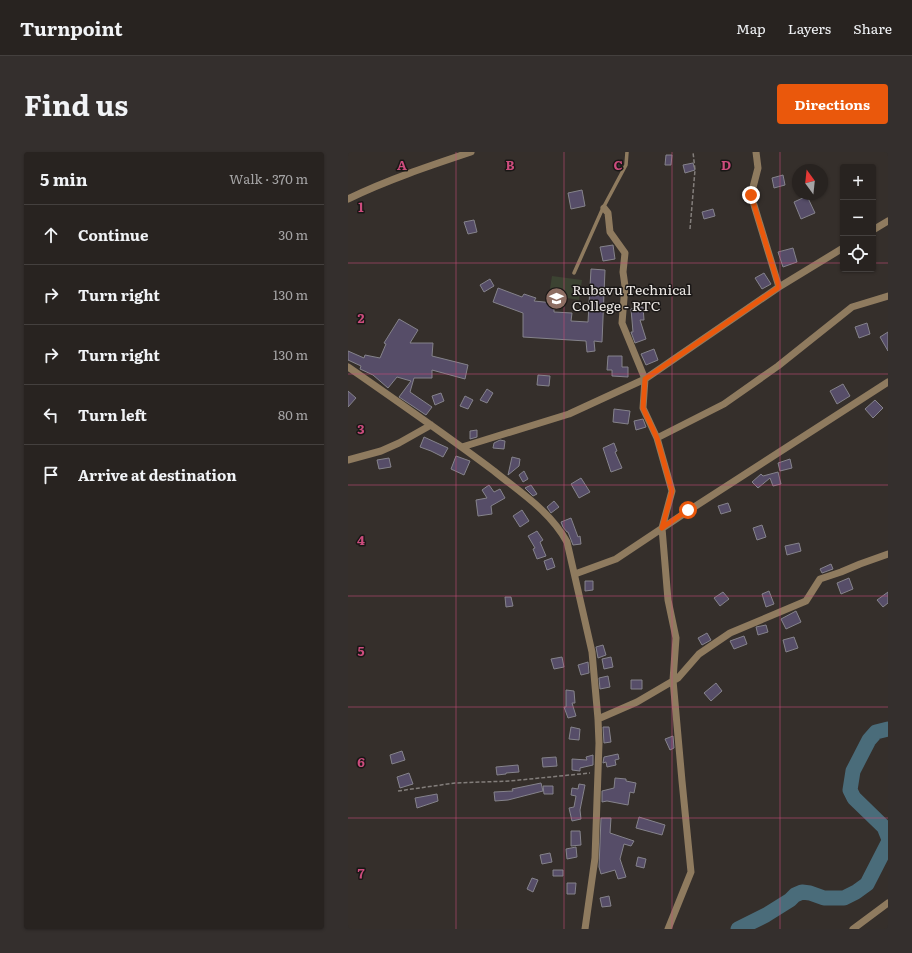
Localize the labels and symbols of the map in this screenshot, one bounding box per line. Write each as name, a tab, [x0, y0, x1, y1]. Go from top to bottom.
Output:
text: A	[397, 155, 407, 174]
text: B	[506, 155, 515, 174]
text: C	[613, 155, 623, 174]
text: D	[721, 155, 731, 174]
north arrow	[792, 164, 828, 200]
route end	[742, 186, 760, 204]
text: 1	[358, 197, 364, 216]
place label: Rubavu Technical College - RTC	[572, 279, 692, 315]
school or university icon: Rubavu Technical College - RTC	[543, 285, 569, 311]
text: 2	[358, 308, 365, 327]
text: 3	[357, 419, 365, 438]
route start	[679, 501, 697, 519]
text: 4	[357, 530, 365, 549]
text: 5	[357, 641, 365, 660]
text: 6	[357, 752, 365, 771]
text: 7	[357, 863, 365, 882]

